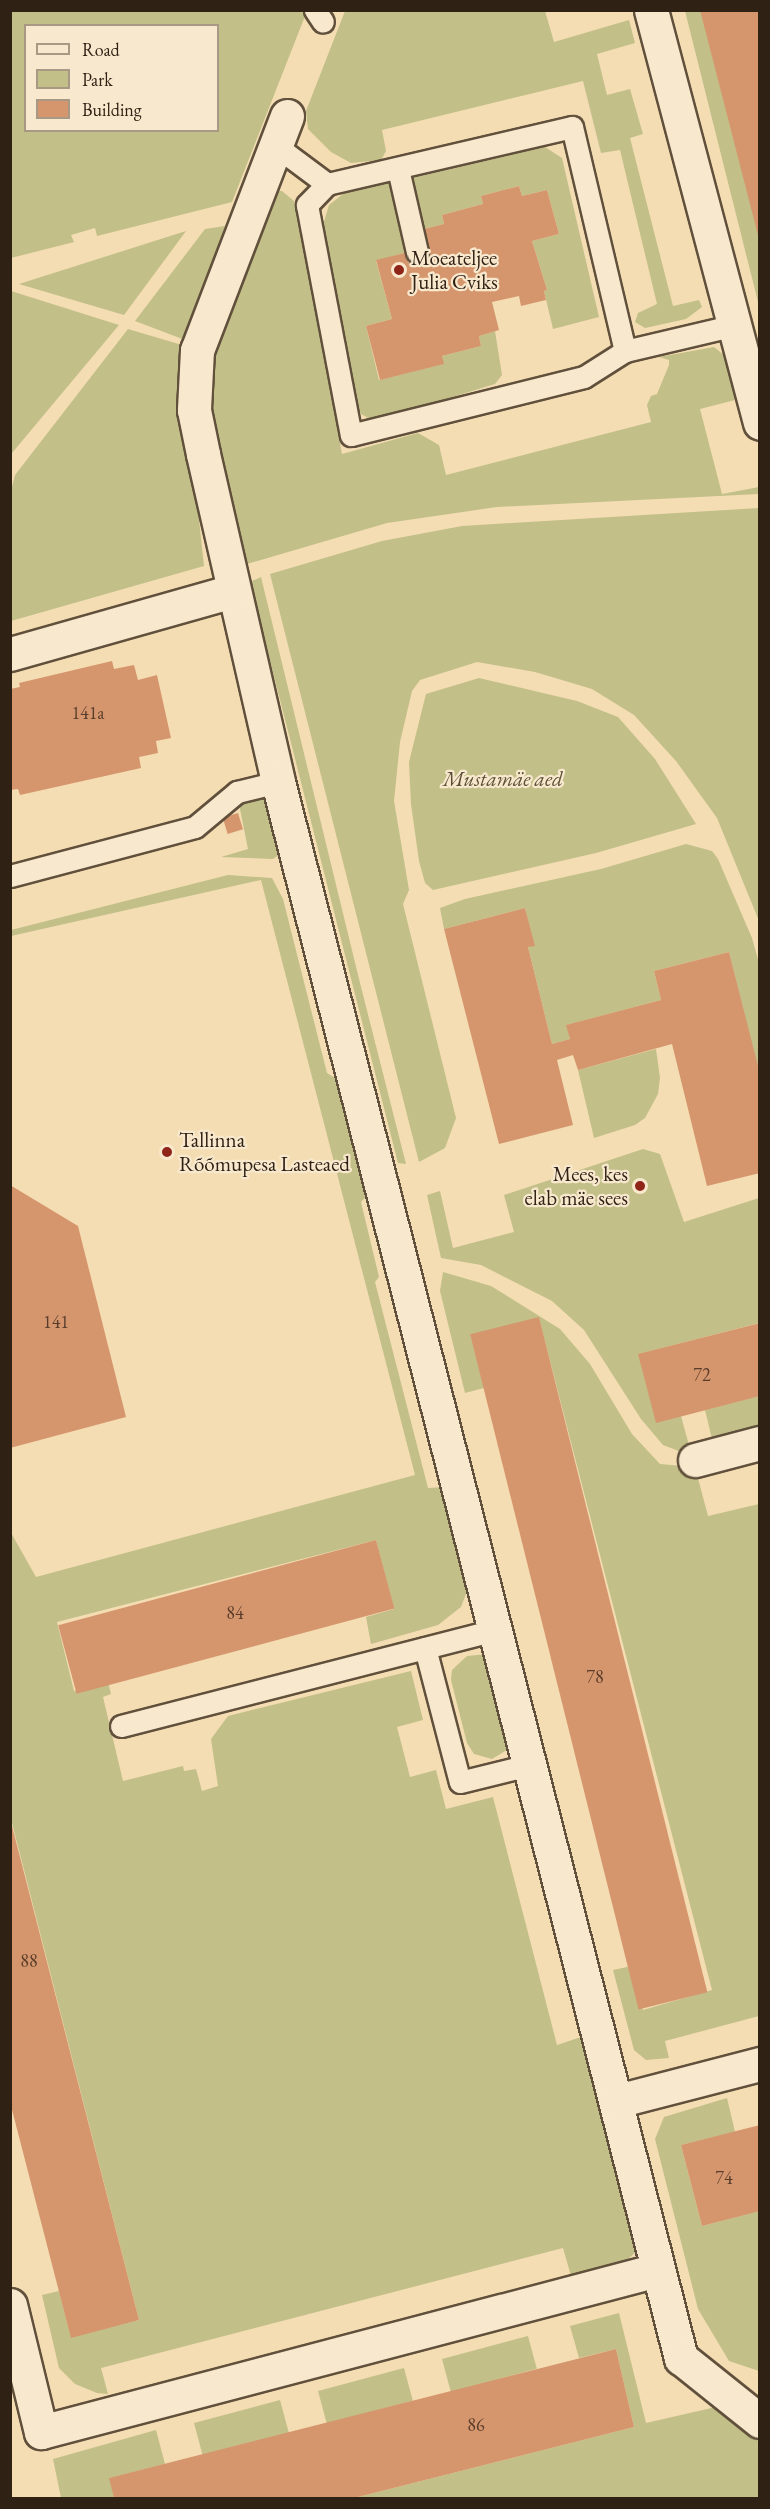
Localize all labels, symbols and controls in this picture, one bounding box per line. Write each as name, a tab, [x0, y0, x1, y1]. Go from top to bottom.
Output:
legend	[24, 24, 219, 132]
text: Road	[82, 38, 120, 61]
text: Park	[82, 68, 113, 91]
text: Building	[82, 98, 142, 121]
place label: Moeateljee Julia Cviks	[411, 245, 498, 295]
marker: Moeateljee Julia Cviks	[392, 263, 406, 277]
house number: 141a	[71, 702, 105, 724]
park label: Mustamäe aed	[443, 766, 563, 792]
place label: Tallinna Rõõmupesa Lasteaed	[179, 1127, 350, 1177]
marker: Tallinna Rõõmupesa Lasteaed	[160, 1145, 174, 1159]
place label: Mees, kes elab mäe sees	[525, 1161, 628, 1211]
marker: Mees, kes elab mäe sees	[633, 1179, 647, 1193]
house number: 141	[43, 1311, 69, 1333]
house number: 72	[693, 1364, 711, 1386]
house number: 84	[226, 1602, 244, 1624]
house number: 78	[586, 1666, 604, 1688]
house number: 88	[20, 1950, 38, 1972]
house number: 74	[715, 2167, 733, 2189]
house number: 86	[467, 2414, 485, 2436]

